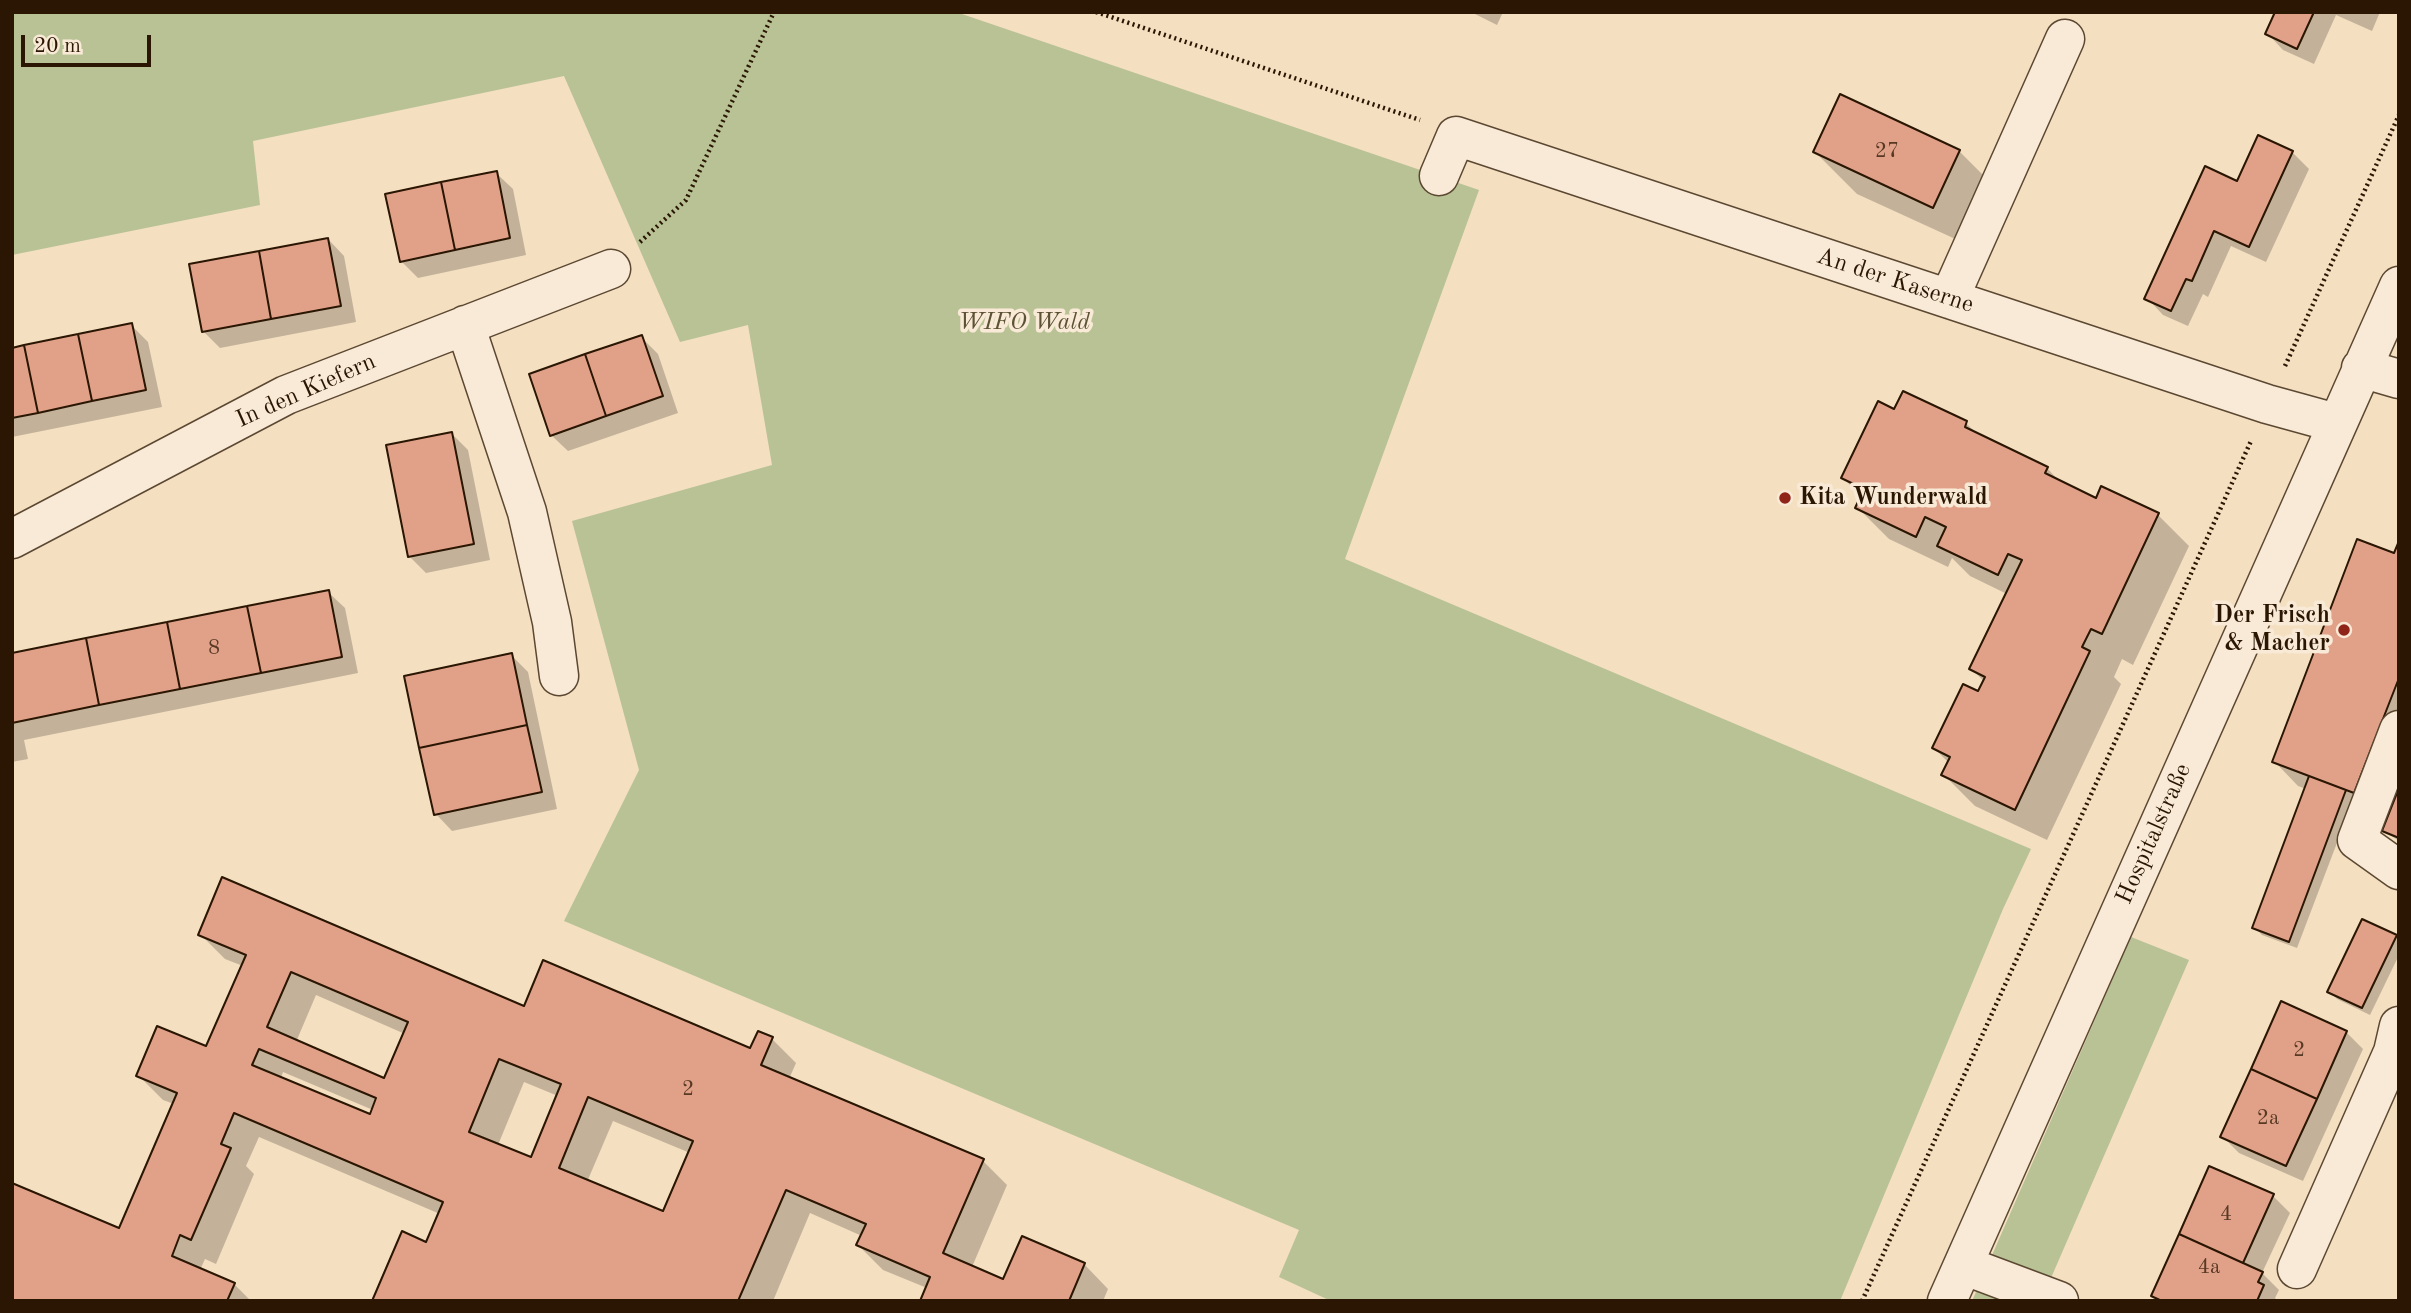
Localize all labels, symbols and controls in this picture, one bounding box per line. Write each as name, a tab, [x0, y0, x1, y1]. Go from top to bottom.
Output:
scale bar	[24, 21, 154, 65]
text: 20 m	[34, 36, 81, 57]
house number: 27	[1875, 138, 1899, 164]
street label: An der Kaserne	[1813, 242, 1977, 320]
park label: WIFO Wald	[958, 309, 1090, 337]
street label: In den Kiefern	[232, 347, 380, 435]
place label: Kita Wunderwald	[1799, 484, 1988, 512]
marker: Kita Wunderwald	[1777, 490, 1793, 506]
place label: Der Frisch & Macher	[2214, 602, 2330, 658]
marker: Der Frisch & Macher	[2336, 622, 2352, 638]
house number: 8	[208, 635, 220, 661]
street label: Hospitalstraße	[2110, 759, 2198, 909]
house number: 2	[2293, 1037, 2305, 1063]
house number: 2	[682, 1076, 694, 1102]
house number: 2a	[2257, 1105, 2279, 1131]
house number: 4	[2220, 1201, 2232, 1227]
house number: 4a	[2198, 1254, 2220, 1280]

